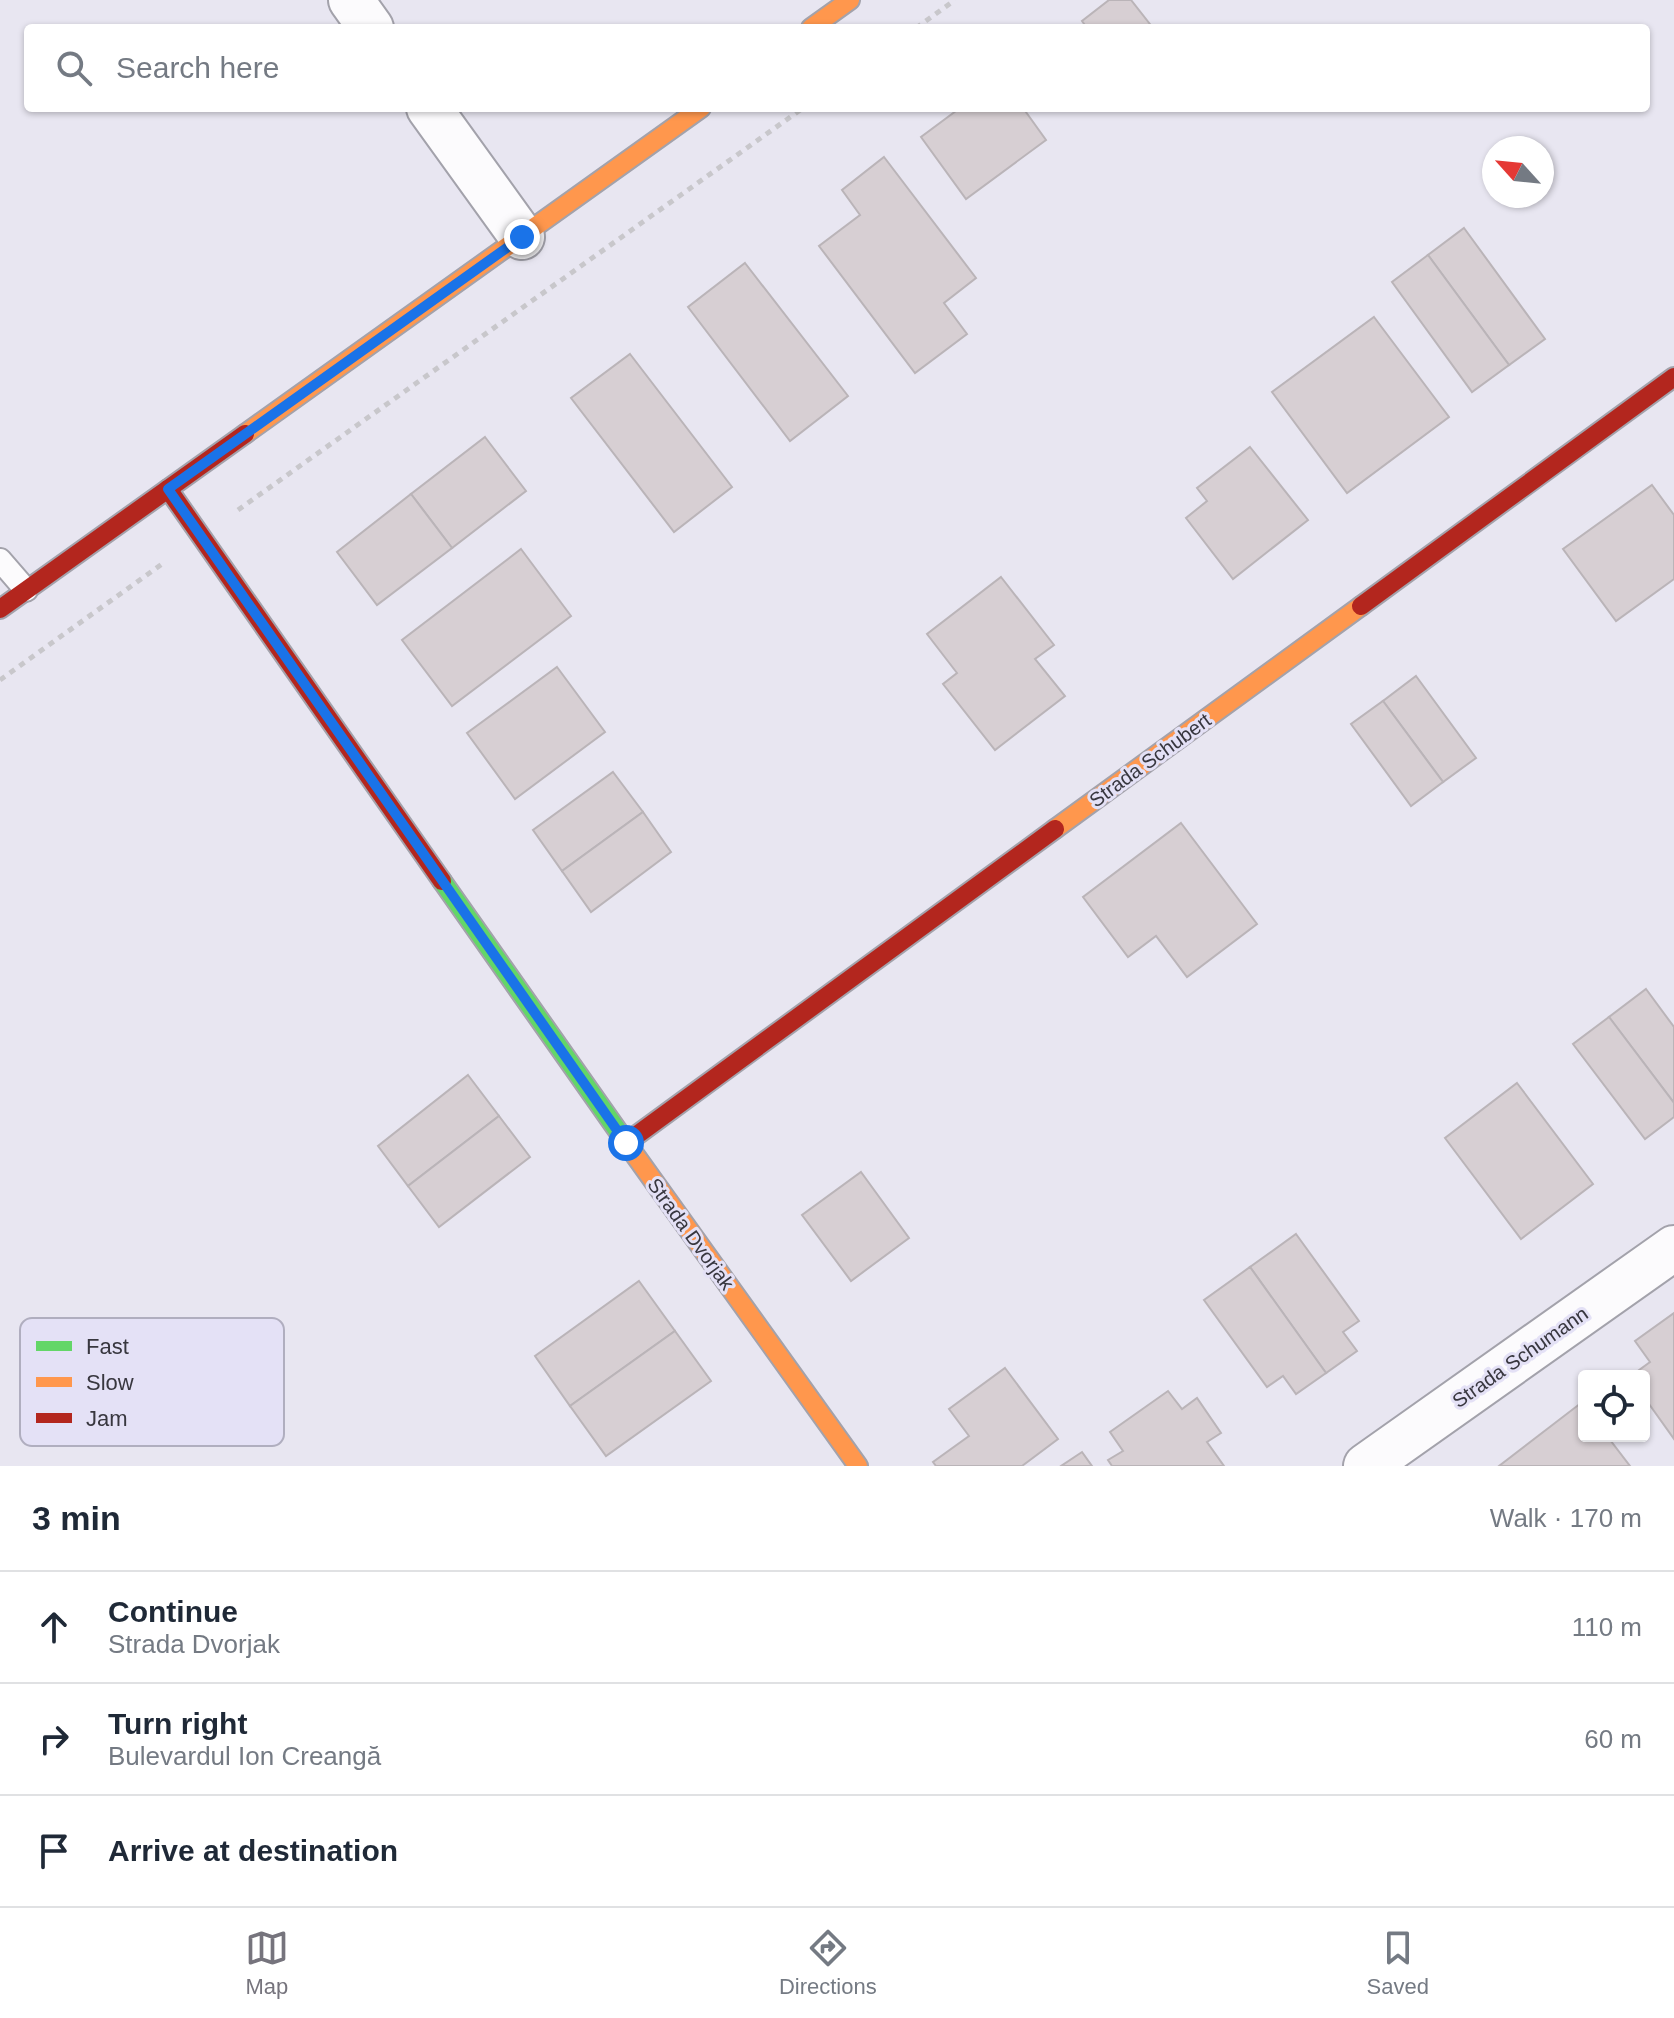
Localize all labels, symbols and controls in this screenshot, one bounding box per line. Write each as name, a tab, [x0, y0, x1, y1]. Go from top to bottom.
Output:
search box	[24, 24, 1650, 112]
icon: search	[52, 46, 96, 90]
text: Search here	[116, 51, 279, 84]
north arrow	[1482, 136, 1554, 208]
route end	[504, 219, 540, 255]
street label: Strada Schubert	[1085, 708, 1215, 811]
route start	[608, 1125, 644, 1161]
street label: Strada Dvorjak	[643, 1174, 739, 1295]
street label: Strada Schumann	[1448, 1302, 1592, 1412]
legend	[20, 1318, 284, 1446]
text: Fast	[86, 1334, 129, 1359]
text: Slow	[86, 1370, 134, 1395]
map controls	[1578, 1370, 1650, 1442]
button: locate	[1578, 1370, 1650, 1442]
text: Jam	[86, 1406, 128, 1431]
text: 3 min	[32, 1499, 121, 1537]
text: Walk · 170 m	[1490, 1503, 1642, 1533]
text: Continue	[108, 1595, 238, 1628]
icon: ahead	[32, 1605, 76, 1649]
text: 110 m	[1572, 1612, 1642, 1642]
text: Strada Dvorjak	[108, 1629, 280, 1659]
text: Turn right	[108, 1707, 247, 1740]
icon: right	[32, 1717, 76, 1761]
text: 60 m	[1584, 1724, 1642, 1754]
text: Bulevardul Ion Creangă	[108, 1741, 381, 1771]
icon: arrive	[32, 1829, 76, 1873]
text: Arrive at destination	[108, 1834, 398, 1867]
tab: Map	[245, 1926, 289, 2000]
tab: Directions	[779, 1926, 877, 2000]
tab: Saved	[1367, 1926, 1429, 2000]

